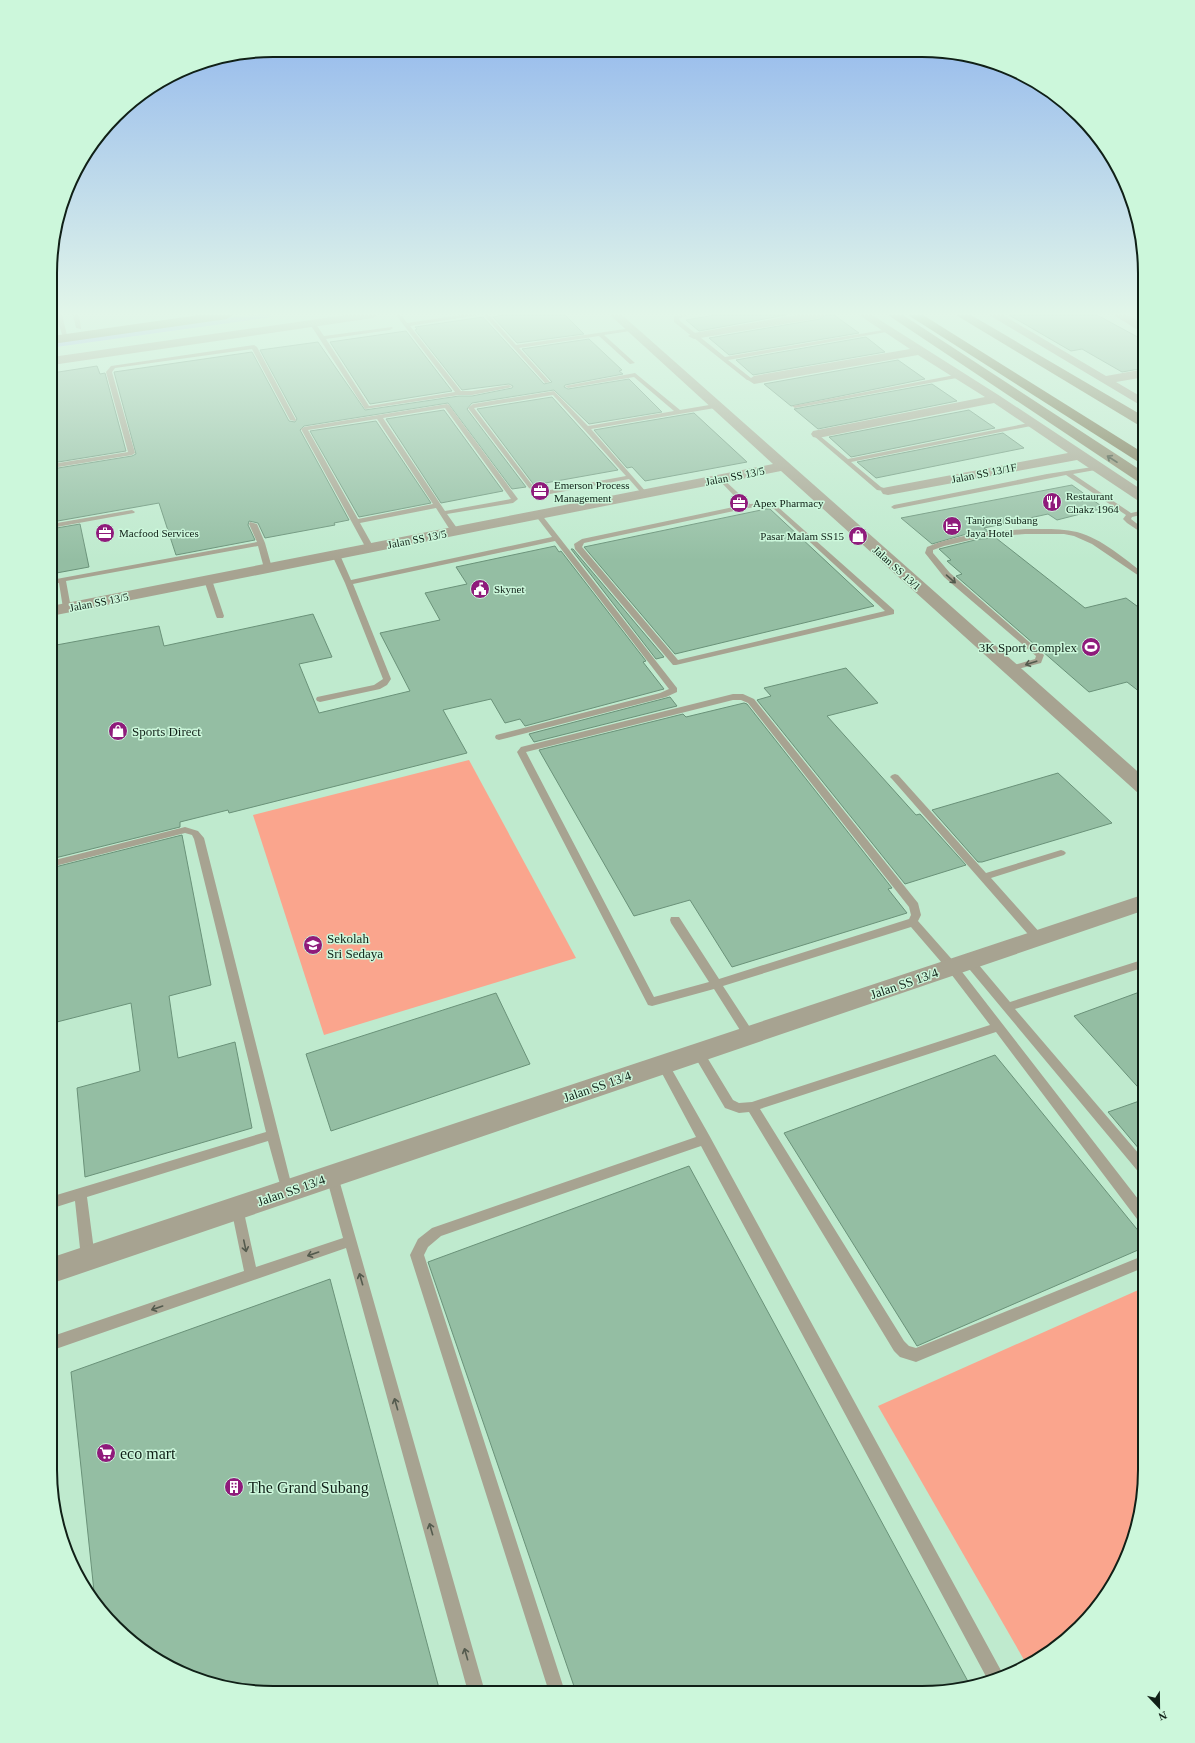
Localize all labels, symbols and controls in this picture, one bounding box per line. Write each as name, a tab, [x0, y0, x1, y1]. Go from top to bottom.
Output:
one-way arrow	[1106, 454, 1118, 462]
street label: Jalan SS 13/1F	[950, 461, 1018, 485]
street label: Jalan SS 13/5	[704, 464, 766, 488]
place label: Emerson Process Management	[554, 479, 629, 504]
office icon: Emerson Process Management	[529, 480, 551, 502]
place label: Restaurant Chakz 1964	[1066, 490, 1119, 515]
restaurant icon: Restaurant Chakz 1964	[1041, 491, 1063, 513]
office icon: Apex Pharmacy	[728, 492, 750, 514]
place label: Apex Pharmacy	[753, 497, 824, 509]
place label: Tanjong Subang Jaya Hotel	[966, 514, 1038, 539]
hotel icon: Tanjong Subang Jaya Hotel	[941, 515, 963, 537]
office icon: Macfood Services	[94, 522, 116, 544]
shop icon: Pasar Malam SS15	[847, 525, 869, 547]
place label: Macfood Services	[119, 527, 199, 539]
street label: Jalan SS 13/5	[386, 527, 448, 551]
place label: Pasar Malam SS15	[760, 530, 844, 542]
street label: Jalan SS 13/1	[871, 543, 923, 593]
one-way arrow	[946, 574, 957, 583]
public building icon: Skynet	[469, 578, 491, 600]
place label: Skynet	[494, 583, 525, 595]
street label: Jalan SS 13/5	[68, 590, 130, 614]
sports icon: 3K Sport Complex	[1080, 636, 1102, 658]
place label: 3K Sport Complex	[979, 640, 1077, 655]
one-way arrow	[1026, 659, 1038, 667]
shop icon: Sports Direct	[107, 720, 129, 742]
place label: Sports Direct	[132, 724, 201, 739]
place label: Sekolah Sri Sedaya	[327, 931, 383, 961]
school or university icon: Sekolah Sri Sedaya	[302, 934, 324, 956]
street label: Jalan SS 13/4	[868, 965, 941, 1002]
street label: Jalan SS 13/4	[561, 1068, 634, 1105]
street label: Jalan SS 13/4	[255, 1172, 328, 1209]
one-way arrow	[242, 1239, 250, 1252]
one-way arrow	[307, 1251, 320, 1258]
one-way arrow	[357, 1273, 364, 1286]
one-way arrow	[151, 1304, 163, 1312]
one-way arrow	[392, 1398, 399, 1411]
supermarket icon: eco mart	[95, 1442, 117, 1464]
place label: eco mart	[120, 1445, 176, 1462]
building icon: The Grand Subang	[223, 1476, 245, 1498]
place label: The Grand Subang	[248, 1479, 369, 1497]
one-way arrow	[427, 1523, 434, 1536]
one-way arrow	[462, 1648, 470, 1661]
north arrow	[1139, 1687, 1179, 1727]
text: N	[1157, 1709, 1169, 1723]

